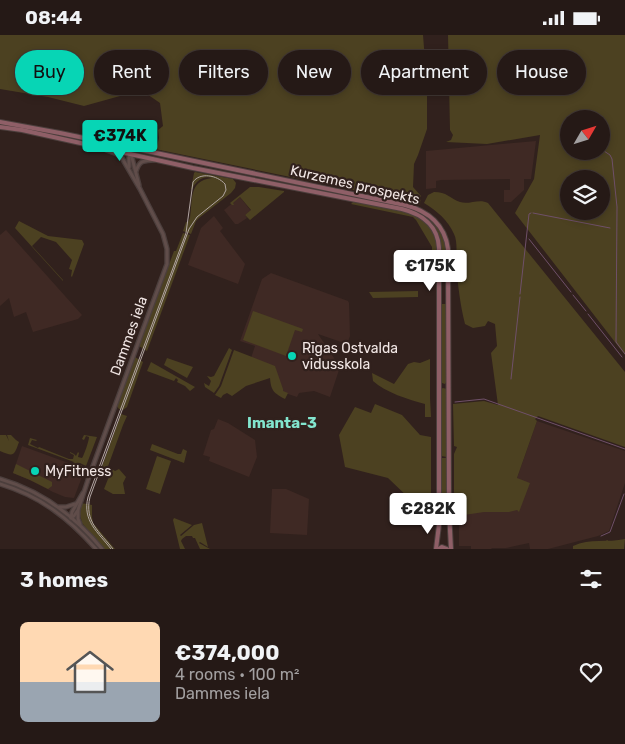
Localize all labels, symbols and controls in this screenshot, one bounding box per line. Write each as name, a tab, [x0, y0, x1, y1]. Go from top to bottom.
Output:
text: 08:44	[25, 6, 82, 29]
chip: Buy	[15, 50, 84, 95]
chip: Rent	[94, 50, 169, 95]
chip: Filters	[179, 50, 268, 95]
chip: New	[278, 50, 351, 95]
chip: Apartment	[361, 50, 487, 95]
chip: House	[497, 50, 586, 95]
north arrow	[560, 110, 610, 160]
map controls	[560, 110, 610, 220]
pin: €374K	[85, 119, 155, 162]
text: €374K	[93, 126, 147, 145]
street label: Kurzemes prospekts	[289, 162, 421, 208]
button: layers	[560, 170, 610, 220]
pin: €175K	[395, 249, 465, 292]
text: €175K	[405, 256, 455, 275]
street label: Dammes iela	[107, 294, 151, 378]
place label: Rīgas Ostvalda vidusskola	[302, 340, 398, 373]
marker: Rīgas Ostvalda vidusskola	[286, 350, 298, 362]
district label: Imanta-3	[247, 414, 317, 432]
place label: MyFitness	[45, 463, 112, 480]
marker: MyFitness	[29, 465, 41, 477]
pin: €282K	[393, 493, 463, 535]
text: €282K	[401, 499, 455, 518]
icon: filters	[577, 565, 605, 593]
text: 3 homes	[20, 567, 108, 592]
text: €374,000	[175, 640, 279, 665]
icon: home	[60, 642, 120, 702]
icon: heart	[577, 658, 605, 686]
text: 4 rooms · 100 m²	[175, 665, 299, 684]
text: Dammes iela	[175, 684, 270, 703]

